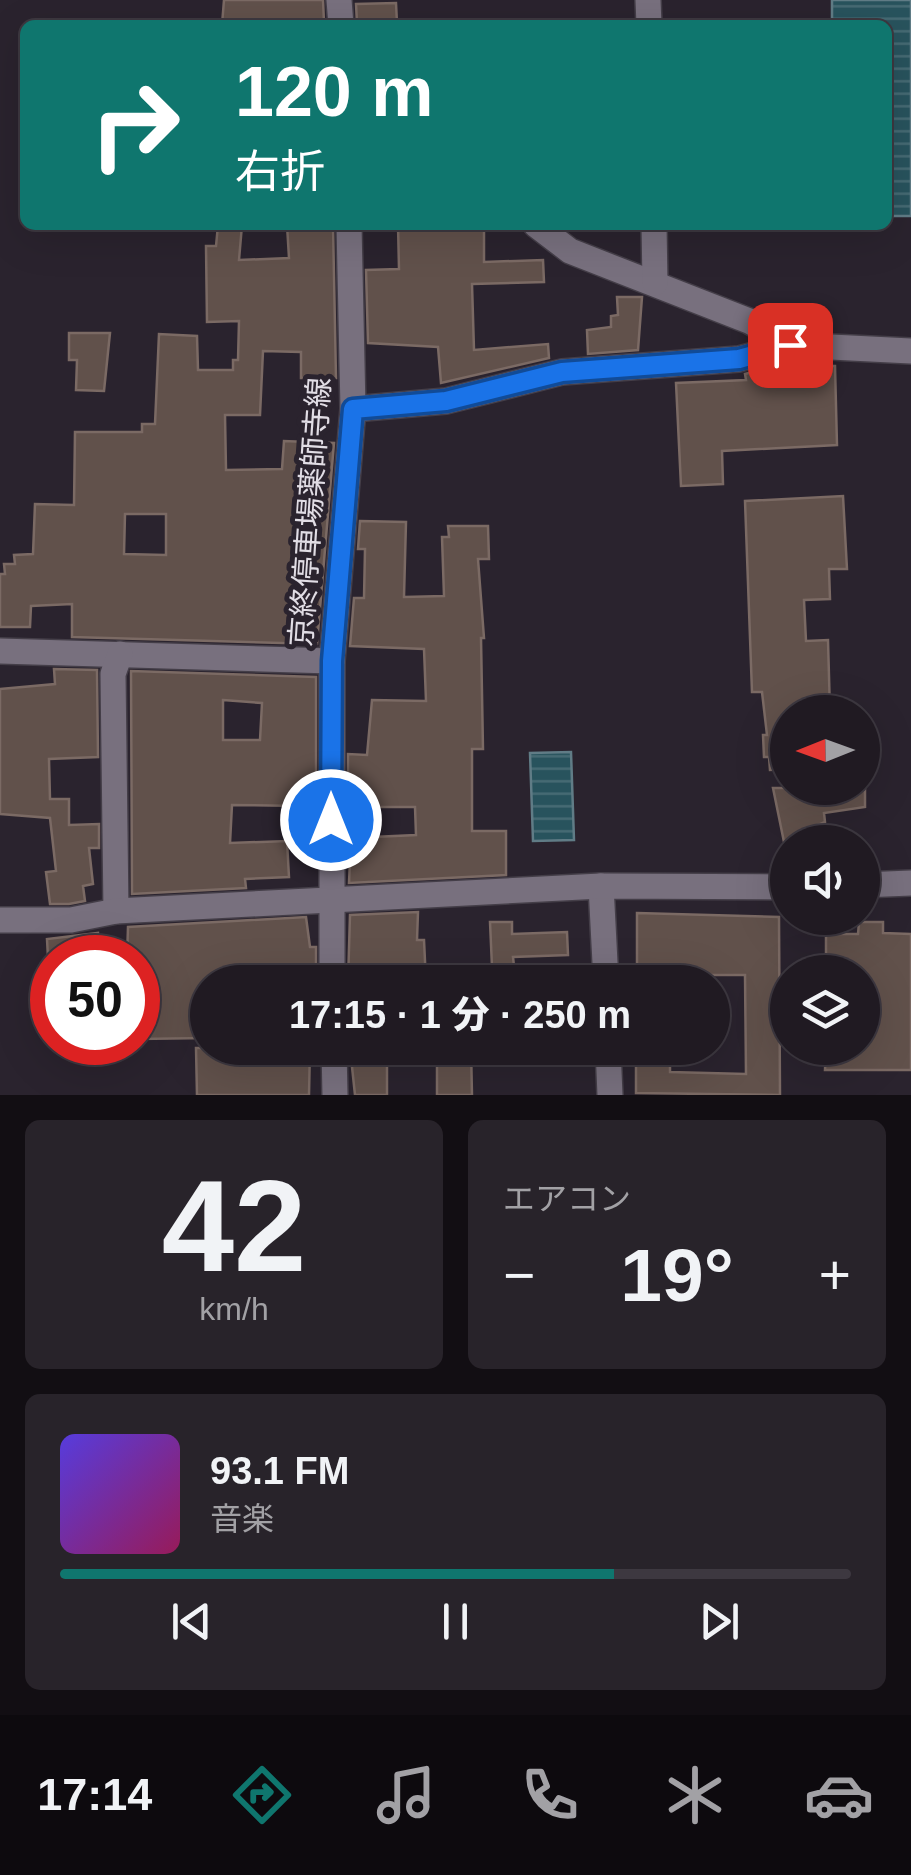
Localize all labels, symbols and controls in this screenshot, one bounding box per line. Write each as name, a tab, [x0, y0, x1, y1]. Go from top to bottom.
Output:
text: 120 m	[235, 53, 433, 131]
icon: right	[70, 60, 200, 190]
text: 右折	[235, 146, 325, 197]
pin	[748, 303, 833, 388]
icon: arrive	[763, 318, 818, 373]
street label: 京終停車場薬師寺線	[284, 376, 336, 648]
north arrow	[770, 695, 880, 805]
map controls	[770, 695, 880, 1065]
position arrow	[279, 768, 383, 872]
button: sound	[770, 825, 880, 935]
speed limit sign: 50	[30, 935, 160, 1065]
button: layers	[770, 955, 880, 1065]
text: 17:15 · 1 分 · 250 m	[289, 994, 631, 1036]
text: 42	[162, 1153, 306, 1299]
text: エアコン	[503, 1181, 631, 1217]
text: 19°	[620, 1233, 734, 1317]
text: −	[503, 1244, 535, 1306]
text: +	[819, 1244, 851, 1306]
text: km/h	[199, 1291, 269, 1327]
text: 93.1 FM	[210, 1450, 349, 1492]
text: 音楽	[210, 1501, 274, 1537]
icon: previous	[164, 1594, 219, 1649]
icon: pause	[428, 1594, 483, 1649]
icon: next	[692, 1594, 747, 1649]
icon: directions	[227, 1760, 297, 1830]
icon: music	[371, 1760, 441, 1830]
icon: phone	[515, 1760, 585, 1830]
icon: climate	[660, 1760, 730, 1830]
icon: car	[804, 1760, 874, 1830]
text: 17:14	[37, 1769, 152, 1820]

